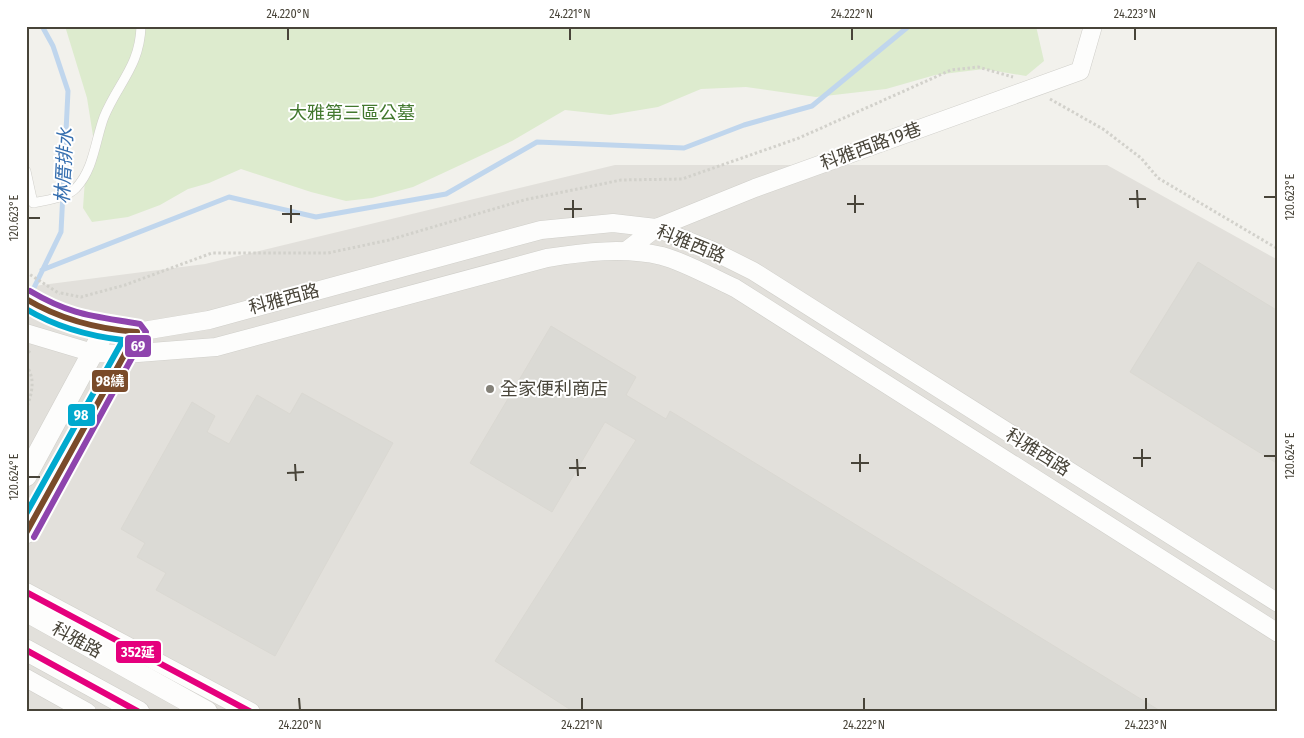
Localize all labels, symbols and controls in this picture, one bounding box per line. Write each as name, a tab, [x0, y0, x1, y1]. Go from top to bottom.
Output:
text: 24.220°N	[266, 7, 310, 21]
text: 24.221°N	[549, 7, 591, 21]
text: 24.222°N	[831, 7, 873, 21]
text: 24.223°N	[1114, 7, 1156, 21]
park label: 大雅第三區公墓	[289, 102, 415, 124]
street label: 科雅西路19巷	[818, 118, 924, 174]
water label: 林厝排水	[51, 126, 78, 205]
text: 120.623°E	[1283, 173, 1297, 220]
text: 120.623°E	[7, 194, 21, 241]
street label: 科雅西路	[654, 220, 728, 268]
street label: 科雅西路	[246, 279, 322, 319]
line badge: 69	[124, 334, 152, 358]
text: 69	[131, 338, 145, 355]
line badge: 98繞	[91, 369, 129, 393]
text: 98繞	[96, 373, 124, 390]
place label: 全家便利商店	[500, 378, 608, 400]
marker: 全家便利商店	[484, 383, 496, 395]
line badge: 98	[67, 403, 96, 427]
text: 98	[74, 407, 89, 424]
street label: 科雅西路	[1002, 424, 1074, 480]
text: 120.624°E	[1283, 432, 1297, 479]
text: 120.624°E	[7, 453, 21, 500]
street label: 科雅路	[48, 617, 106, 663]
line badge: 352延	[115, 640, 162, 664]
text: 352延	[120, 644, 155, 661]
text: 24.220°N	[278, 718, 322, 732]
text: 24.221°N	[561, 718, 603, 732]
text: 24.222°N	[843, 718, 885, 732]
text: 24.223°N	[1125, 718, 1167, 732]

